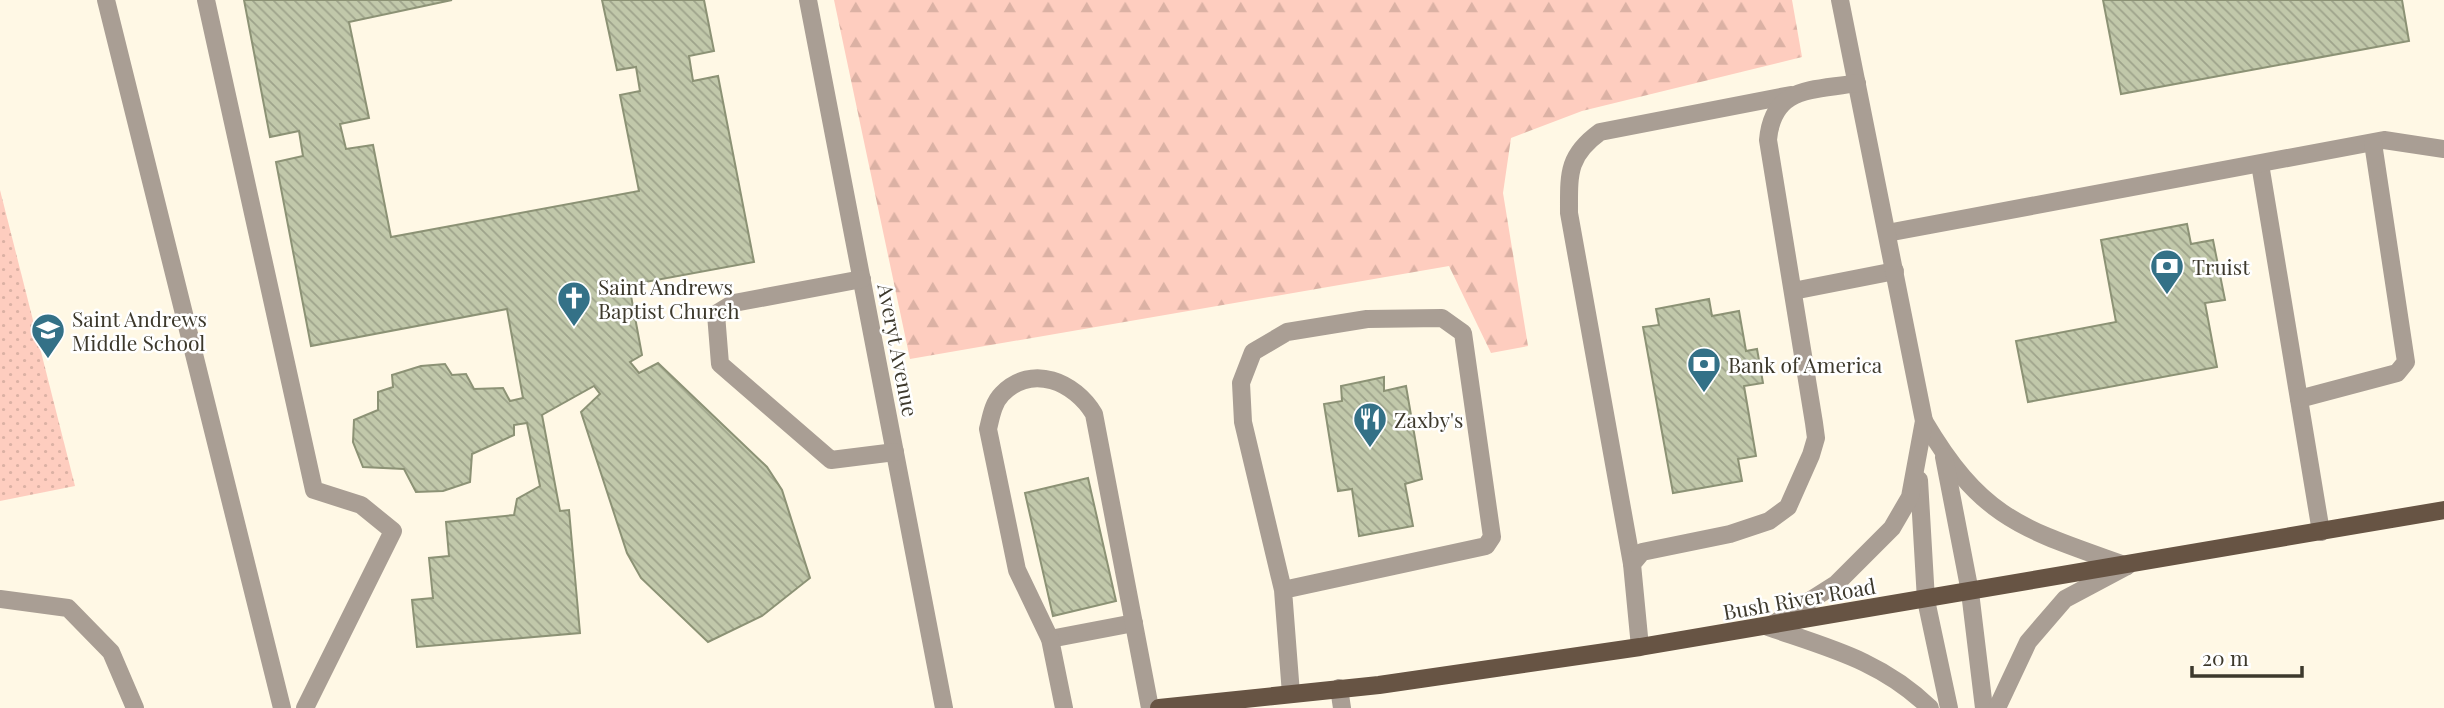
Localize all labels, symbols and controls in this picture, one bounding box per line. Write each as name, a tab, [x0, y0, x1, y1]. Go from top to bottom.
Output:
bank icon: Truist	[2148, 247, 2186, 296]
place label: Truist	[2192, 252, 2250, 280]
place label: Saint Andrews Baptist Church	[598, 272, 740, 324]
church icon: Saint Andrews Baptist Church	[555, 279, 593, 328]
street label: Averyt Avenue	[872, 280, 926, 419]
place label: Saint Andrews Middle School	[72, 304, 207, 356]
school or university icon: Saint Andrews Middle School	[29, 311, 67, 360]
bank icon: Bank of America	[1685, 345, 1723, 394]
place label: Bank of America	[1728, 350, 1883, 378]
restaurant icon: Zaxby's	[1351, 400, 1389, 449]
place label: Zaxby's	[1394, 405, 1463, 433]
street label: Bush River Road	[1720, 571, 1878, 625]
scale bar	[2192, 634, 2302, 678]
text: 20 m	[2202, 643, 2249, 671]

